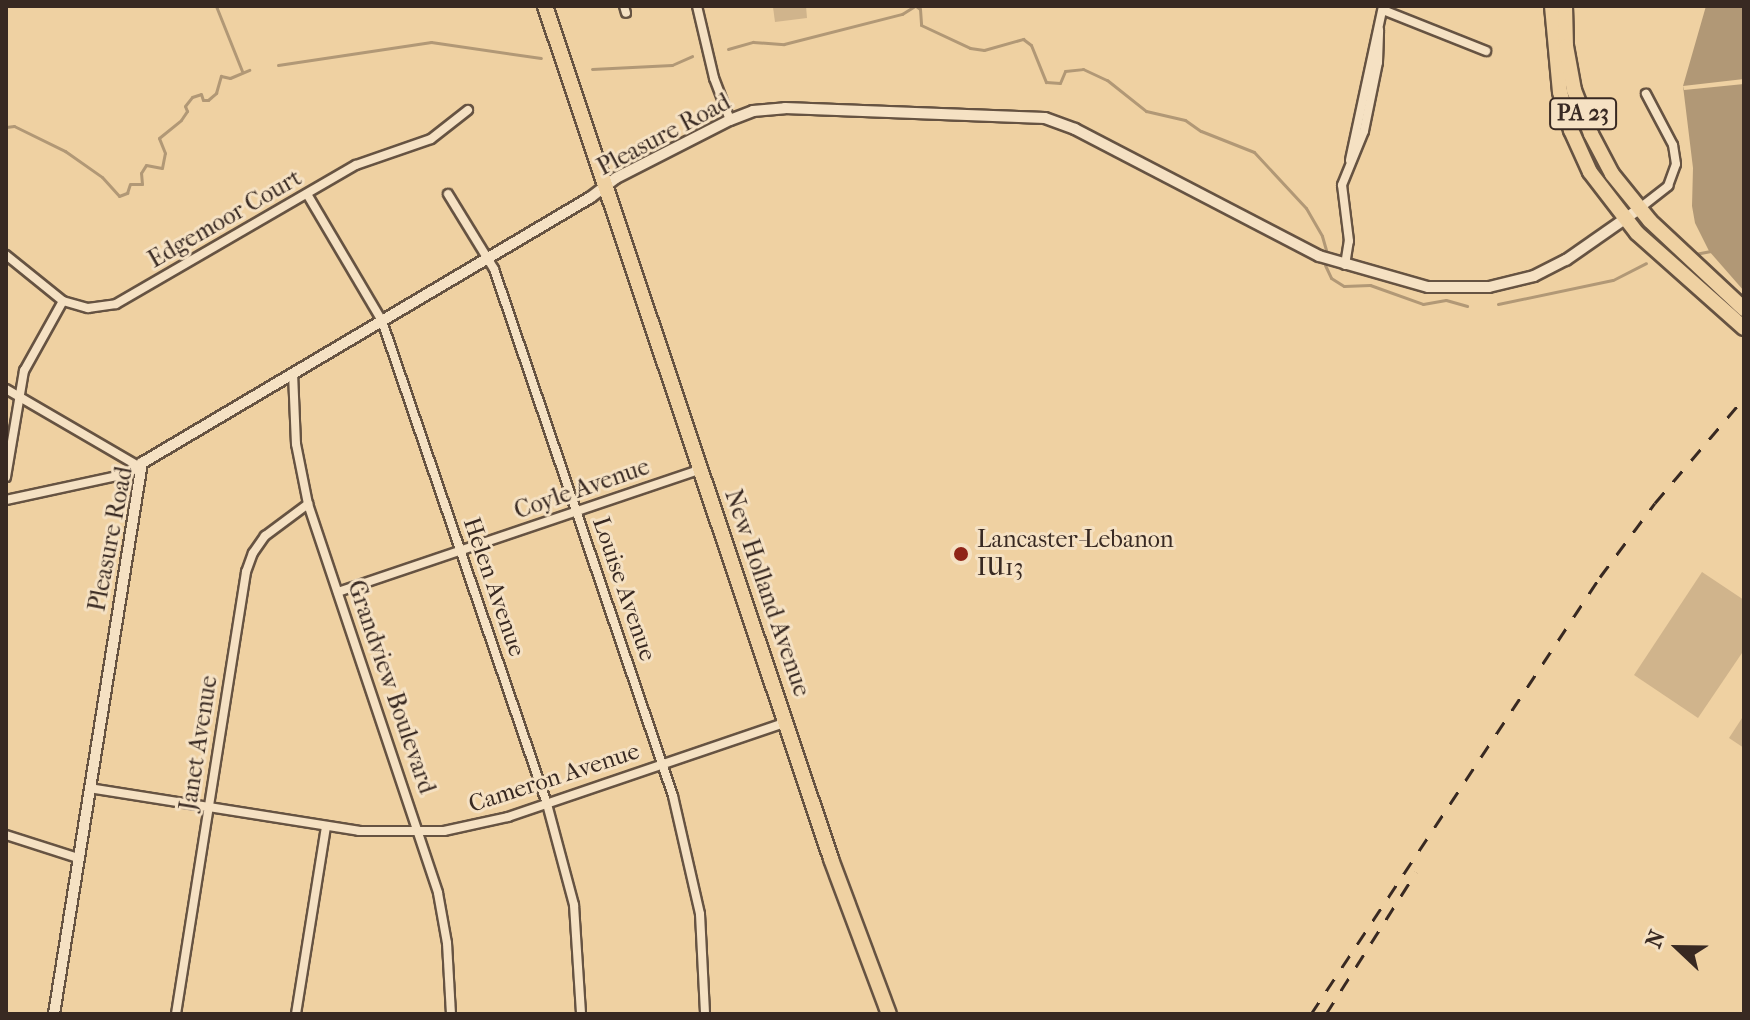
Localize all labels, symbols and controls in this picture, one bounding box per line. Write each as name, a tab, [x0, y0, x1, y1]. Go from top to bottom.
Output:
street label: Pleasure Road	[592, 88, 736, 182]
road number: PA 23	[1549, 96, 1617, 132]
street label: Edgemoor Court	[143, 163, 307, 275]
street label: Coyle Avenue	[511, 452, 653, 526]
street label: Pleasure Road	[83, 464, 139, 614]
street label: New Holland Avenue	[718, 486, 816, 700]
street label: Louise Avenue	[586, 513, 662, 665]
street label: Helen Avenue	[457, 514, 531, 660]
place label: Lancaster-Lebanon IU13	[977, 526, 1174, 582]
marker: Lancaster-Lebanon IU13	[952, 545, 970, 563]
street label: Grandview Boulevard	[341, 577, 441, 797]
street label: Janet Avenue	[174, 673, 224, 813]
street label: Cameron Avenue	[465, 737, 643, 819]
north arrow	[1638, 908, 1718, 988]
text: N	[1641, 926, 1671, 952]

